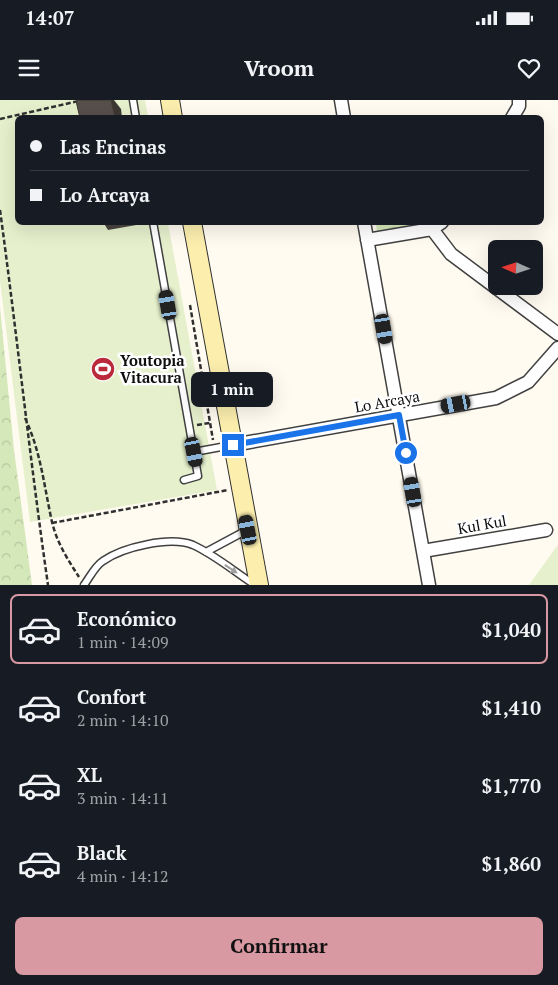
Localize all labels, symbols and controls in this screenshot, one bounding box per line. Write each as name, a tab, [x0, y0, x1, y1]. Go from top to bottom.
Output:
text: 14:07	[25, 5, 74, 30]
text: Vroom	[244, 53, 314, 82]
icon: menu	[15, 54, 43, 82]
icon: heart	[515, 54, 543, 82]
text: Las Encinas	[60, 134, 166, 159]
text: Lo Arcaya	[60, 182, 150, 207]
north arrow	[488, 240, 542, 295]
map controls	[488, 240, 543, 295]
car	[158, 289, 177, 321]
car	[374, 313, 393, 345]
place label: Youtopia Vitacura	[120, 350, 185, 387]
sports icon: Youtopia Vitacura	[90, 356, 116, 382]
callout: 1 min	[192, 372, 274, 408]
text: 1 min	[210, 378, 254, 400]
street label: Lo Arcaya	[353, 385, 421, 417]
car	[439, 394, 472, 414]
route end	[222, 434, 244, 456]
car	[183, 436, 204, 468]
route start	[395, 442, 417, 464]
car	[403, 476, 422, 508]
street label: Kul Kul	[456, 510, 508, 538]
car	[237, 514, 258, 546]
one-way arrow	[224, 564, 237, 574]
text: Económico	[77, 606, 176, 631]
icon: car	[17, 607, 62, 652]
text: $1,040	[482, 617, 541, 642]
text: 1 min · 14:09	[77, 631, 169, 653]
text: Confort	[77, 684, 146, 709]
icon: car	[17, 685, 62, 730]
text: $1,410	[482, 695, 541, 720]
text: 2 min · 14:10	[77, 709, 169, 731]
text: XL	[77, 762, 102, 787]
icon: car	[17, 763, 62, 808]
text: $1,770	[482, 773, 541, 798]
text: 3 min · 14:11	[77, 787, 169, 809]
text: Black	[77, 840, 127, 865]
icon: car	[17, 841, 62, 886]
text: $1,860	[482, 851, 541, 876]
text: 4 min · 14:12	[77, 865, 169, 887]
button: Confirmar	[15, 917, 543, 975]

